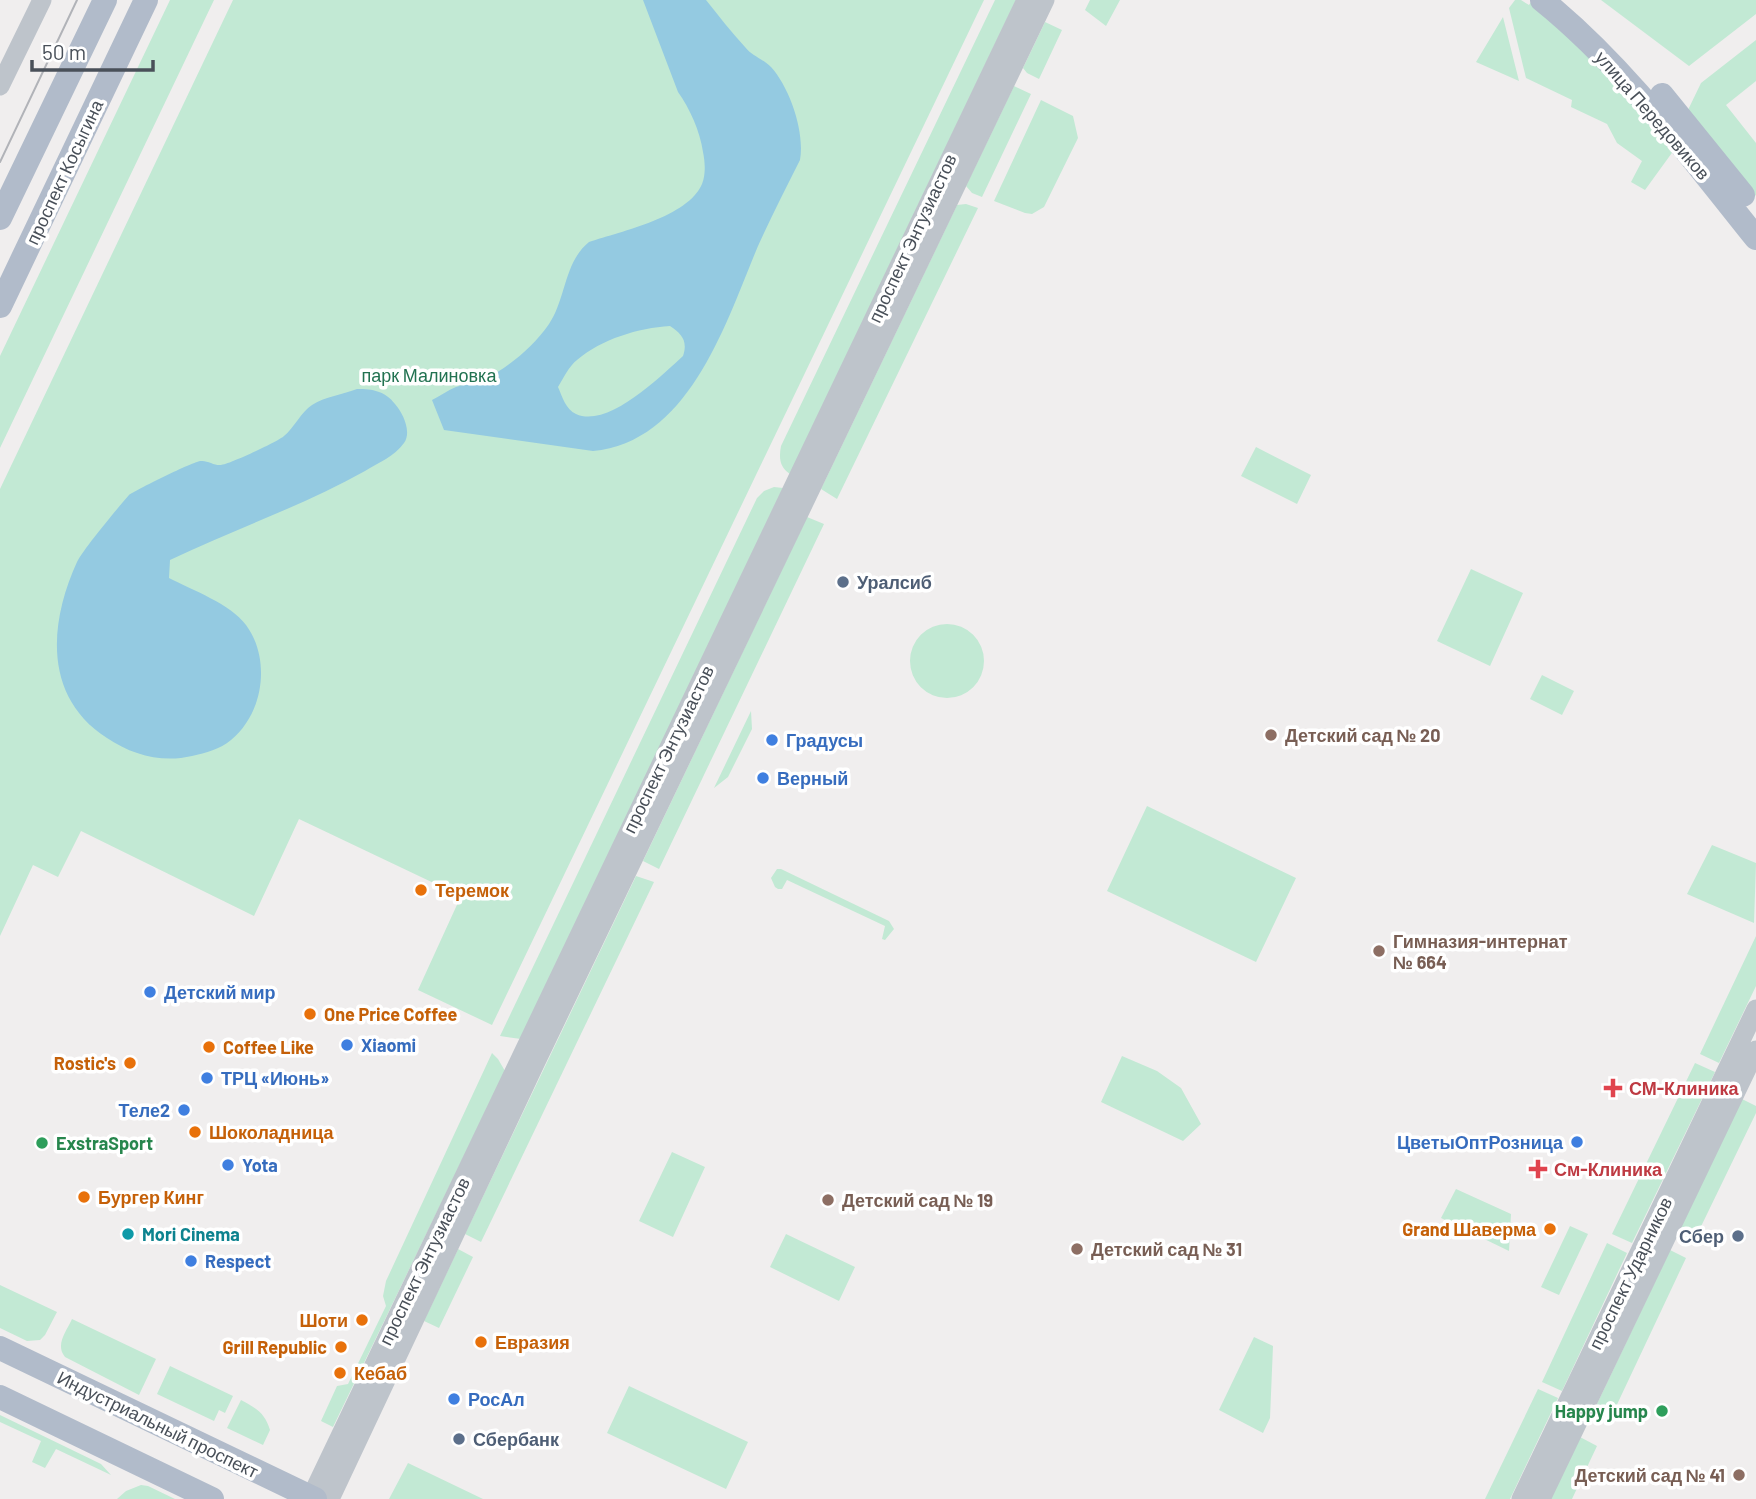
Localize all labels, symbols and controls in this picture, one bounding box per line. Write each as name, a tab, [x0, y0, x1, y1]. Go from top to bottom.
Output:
scale bar	[32, 28, 152, 72]
text: 50 m	[42, 39, 86, 64]
street label: улица Передовиков	[1591, 46, 1715, 184]
street label: проспект Косыгина	[21, 95, 108, 248]
street label: проспект Энтузиастов	[863, 150, 961, 326]
park label: парк Малиновка	[362, 364, 497, 386]
place label: Уралсиб	[857, 571, 932, 593]
marker: Уралсиб	[835, 574, 851, 590]
street label: проспект Энтузиастов	[618, 662, 718, 836]
place label: Детский сад № 20	[1285, 724, 1440, 746]
marker: Детский сад № 20	[1263, 727, 1279, 743]
place label: Градусы	[786, 729, 863, 751]
marker: Градусы	[764, 732, 780, 748]
place label: Верный	[777, 767, 848, 789]
marker: Верный	[755, 770, 771, 786]
place label: Теремок	[435, 879, 510, 901]
marker: Теремок	[413, 882, 429, 898]
place label: Гимназия-интернат № 664	[1393, 930, 1568, 973]
marker: Гимназия-интернат № 664	[1371, 943, 1387, 959]
place label: Детский мир	[164, 981, 276, 1003]
marker: Детский мир	[142, 984, 158, 1000]
place label: One Price Coffee	[324, 1003, 458, 1025]
marker: One Price Coffee	[302, 1006, 318, 1022]
place label: Xiaomi	[361, 1034, 416, 1056]
place label: Coffee Like	[223, 1036, 314, 1058]
marker: Xiaomi	[339, 1037, 355, 1053]
marker: Coffee Like	[201, 1039, 217, 1055]
place label: Rostic's	[54, 1052, 116, 1074]
marker: Rostic's	[122, 1055, 138, 1071]
place label: ТРЦ «Июнь»	[221, 1067, 329, 1089]
marker: ТРЦ «Июнь»	[199, 1070, 215, 1086]
place label: СМ-Клиника	[1629, 1077, 1740, 1099]
marker: СМ-Клиника	[1603, 1078, 1623, 1098]
place label: Теле2	[119, 1099, 170, 1121]
marker: Теле2	[176, 1102, 192, 1118]
place label: Шоколадница	[209, 1121, 334, 1143]
marker: Шоколадница	[187, 1124, 203, 1140]
place label: ЦветыОптРозница	[1397, 1131, 1564, 1153]
place label: ExstraSport	[56, 1132, 153, 1154]
marker: ЦветыОптРозница	[1569, 1134, 1585, 1150]
marker: ExstraSport	[34, 1135, 50, 1151]
place label: Yota	[242, 1154, 278, 1176]
marker: Yota	[220, 1157, 236, 1173]
place label: См-Клиника	[1554, 1158, 1663, 1180]
marker: См-Клиника	[1528, 1159, 1548, 1179]
street label: проспект Энтузиастов	[374, 1174, 474, 1348]
place label: Бургер Кинг	[98, 1186, 204, 1208]
marker: Бургер Кинг	[76, 1189, 92, 1205]
place label: Детский сад № 19	[842, 1189, 993, 1211]
marker: Детский сад № 19	[820, 1192, 836, 1208]
street label: проспект Ударников	[1584, 1193, 1676, 1353]
place label: Grand Шаверма	[1402, 1218, 1537, 1240]
marker: Grand Шаверма	[1542, 1221, 1558, 1237]
place label: Mori Cinema	[142, 1223, 240, 1245]
place label: Сбер	[1679, 1225, 1724, 1247]
marker: Mori Cinema	[120, 1226, 136, 1242]
marker: Сбер	[1730, 1228, 1746, 1244]
place label: Детский сад № 31	[1091, 1238, 1242, 1260]
marker: Детский сад № 31	[1069, 1241, 1085, 1257]
place label: Respect	[205, 1250, 271, 1272]
marker: Respect	[183, 1253, 199, 1269]
place label: Шоти	[299, 1309, 348, 1331]
marker: Шоти	[354, 1312, 370, 1328]
place label: Евразия	[495, 1331, 570, 1353]
marker: Евразия	[473, 1334, 489, 1350]
place label: Grill Republic	[222, 1336, 327, 1358]
marker: Grill Republic	[333, 1339, 349, 1355]
place label: Кебаб	[354, 1362, 407, 1384]
marker: Кебаб	[332, 1365, 348, 1381]
street label: Индустриальный проспект	[54, 1366, 262, 1482]
place label: РосАл	[468, 1388, 525, 1410]
marker: РосАл	[446, 1391, 462, 1407]
place label: Happy jump	[1555, 1400, 1648, 1422]
marker: Happy jump	[1654, 1403, 1670, 1419]
place label: Сбербанк	[473, 1428, 560, 1450]
marker: Сбербанк	[451, 1431, 467, 1447]
place label: Детский сад № 41	[1574, 1464, 1725, 1486]
marker: Детский сад № 41	[1731, 1467, 1747, 1483]

